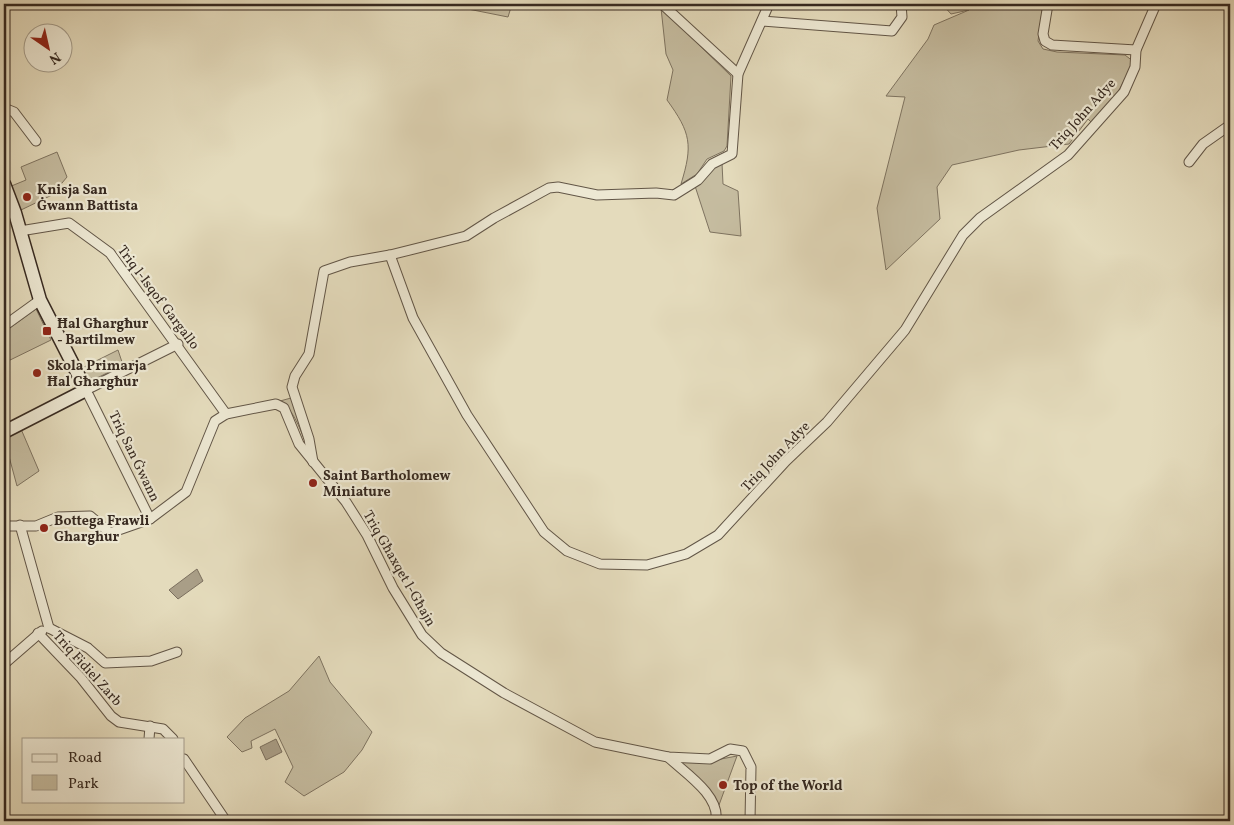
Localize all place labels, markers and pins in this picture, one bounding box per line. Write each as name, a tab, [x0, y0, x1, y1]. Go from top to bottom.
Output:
place label: Knisja San Ġwann Battista	[37, 181, 139, 216]
marker: Knisja San Ġwann Battista	[21, 191, 33, 203]
place label: Ħal Għargħur - Bartilmew	[57, 315, 149, 350]
marker: Ħal Għargħur - Bartilmew	[41, 325, 53, 337]
place label: Skola Primarja Ħal Għargħur	[47, 357, 147, 392]
marker: Skola Primarja Ħal Għargħur	[31, 367, 43, 379]
place label: Saint Bartholomew Miniature	[323, 467, 450, 502]
marker: Saint Bartholomew Miniature	[307, 477, 319, 489]
place label: Bottega Frawli Gharghur	[54, 512, 149, 547]
marker: Bottega Frawli Gharghur	[38, 522, 50, 534]
place label: Top of the World	[733, 777, 843, 796]
marker: Top of the World	[717, 779, 729, 791]

